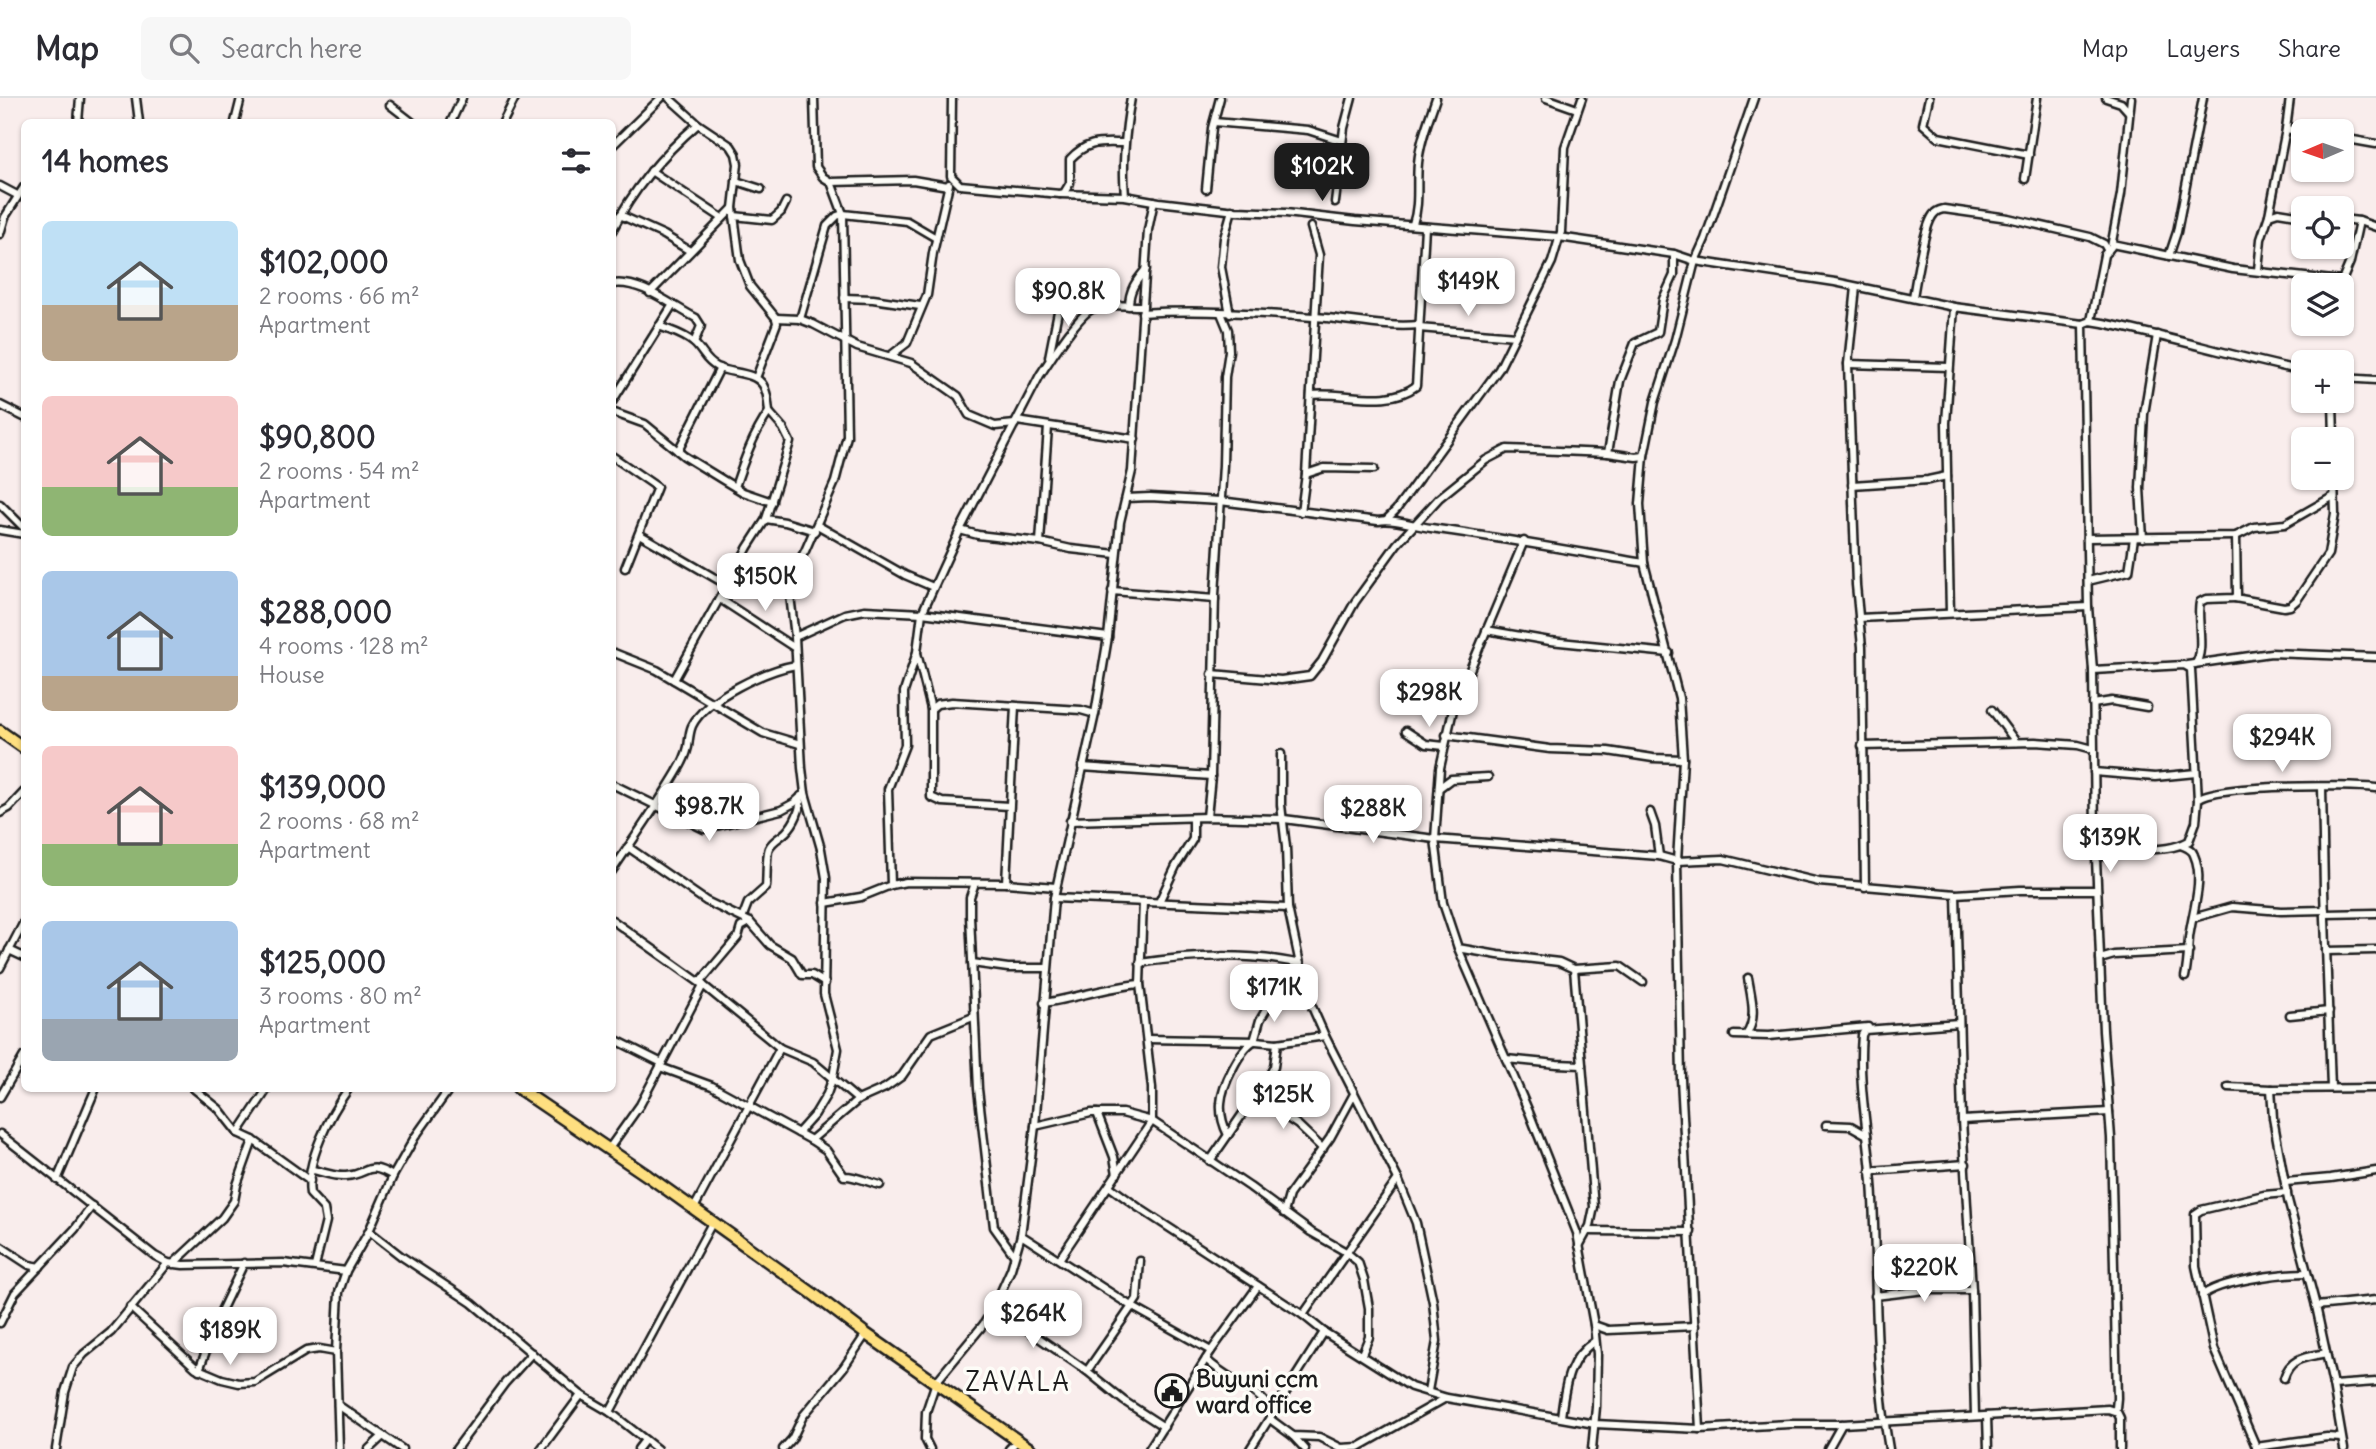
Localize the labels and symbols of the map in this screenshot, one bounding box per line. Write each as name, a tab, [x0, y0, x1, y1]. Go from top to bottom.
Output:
north arrow	[2291, 119, 2354, 182]
pin: $102K	[1273, 144, 1371, 203]
pin: $149K	[1419, 258, 1517, 318]
pin: $90.8K	[1011, 268, 1125, 328]
pin: $150K	[716, 554, 814, 613]
pin: $298K	[1380, 670, 1478, 729]
pin: $294K	[2233, 714, 2331, 774]
pin: $98.7K	[652, 784, 766, 843]
pin: $288K	[1324, 786, 1422, 845]
pin: $139K	[2061, 814, 2159, 874]
pin: $171K	[1225, 964, 1323, 1024]
pin: $125K	[1234, 1072, 1332, 1131]
pin: $220K	[1875, 1244, 1973, 1304]
pin: $264K	[984, 1290, 1082, 1350]
pin: $189K	[181, 1308, 279, 1367]
place label: Buyuni ccm ward office	[1196, 1364, 1318, 1419]
district label: ZAVALA	[965, 1365, 1071, 1398]
public building icon: Buyuni ccm ward office	[1153, 1372, 1191, 1410]

